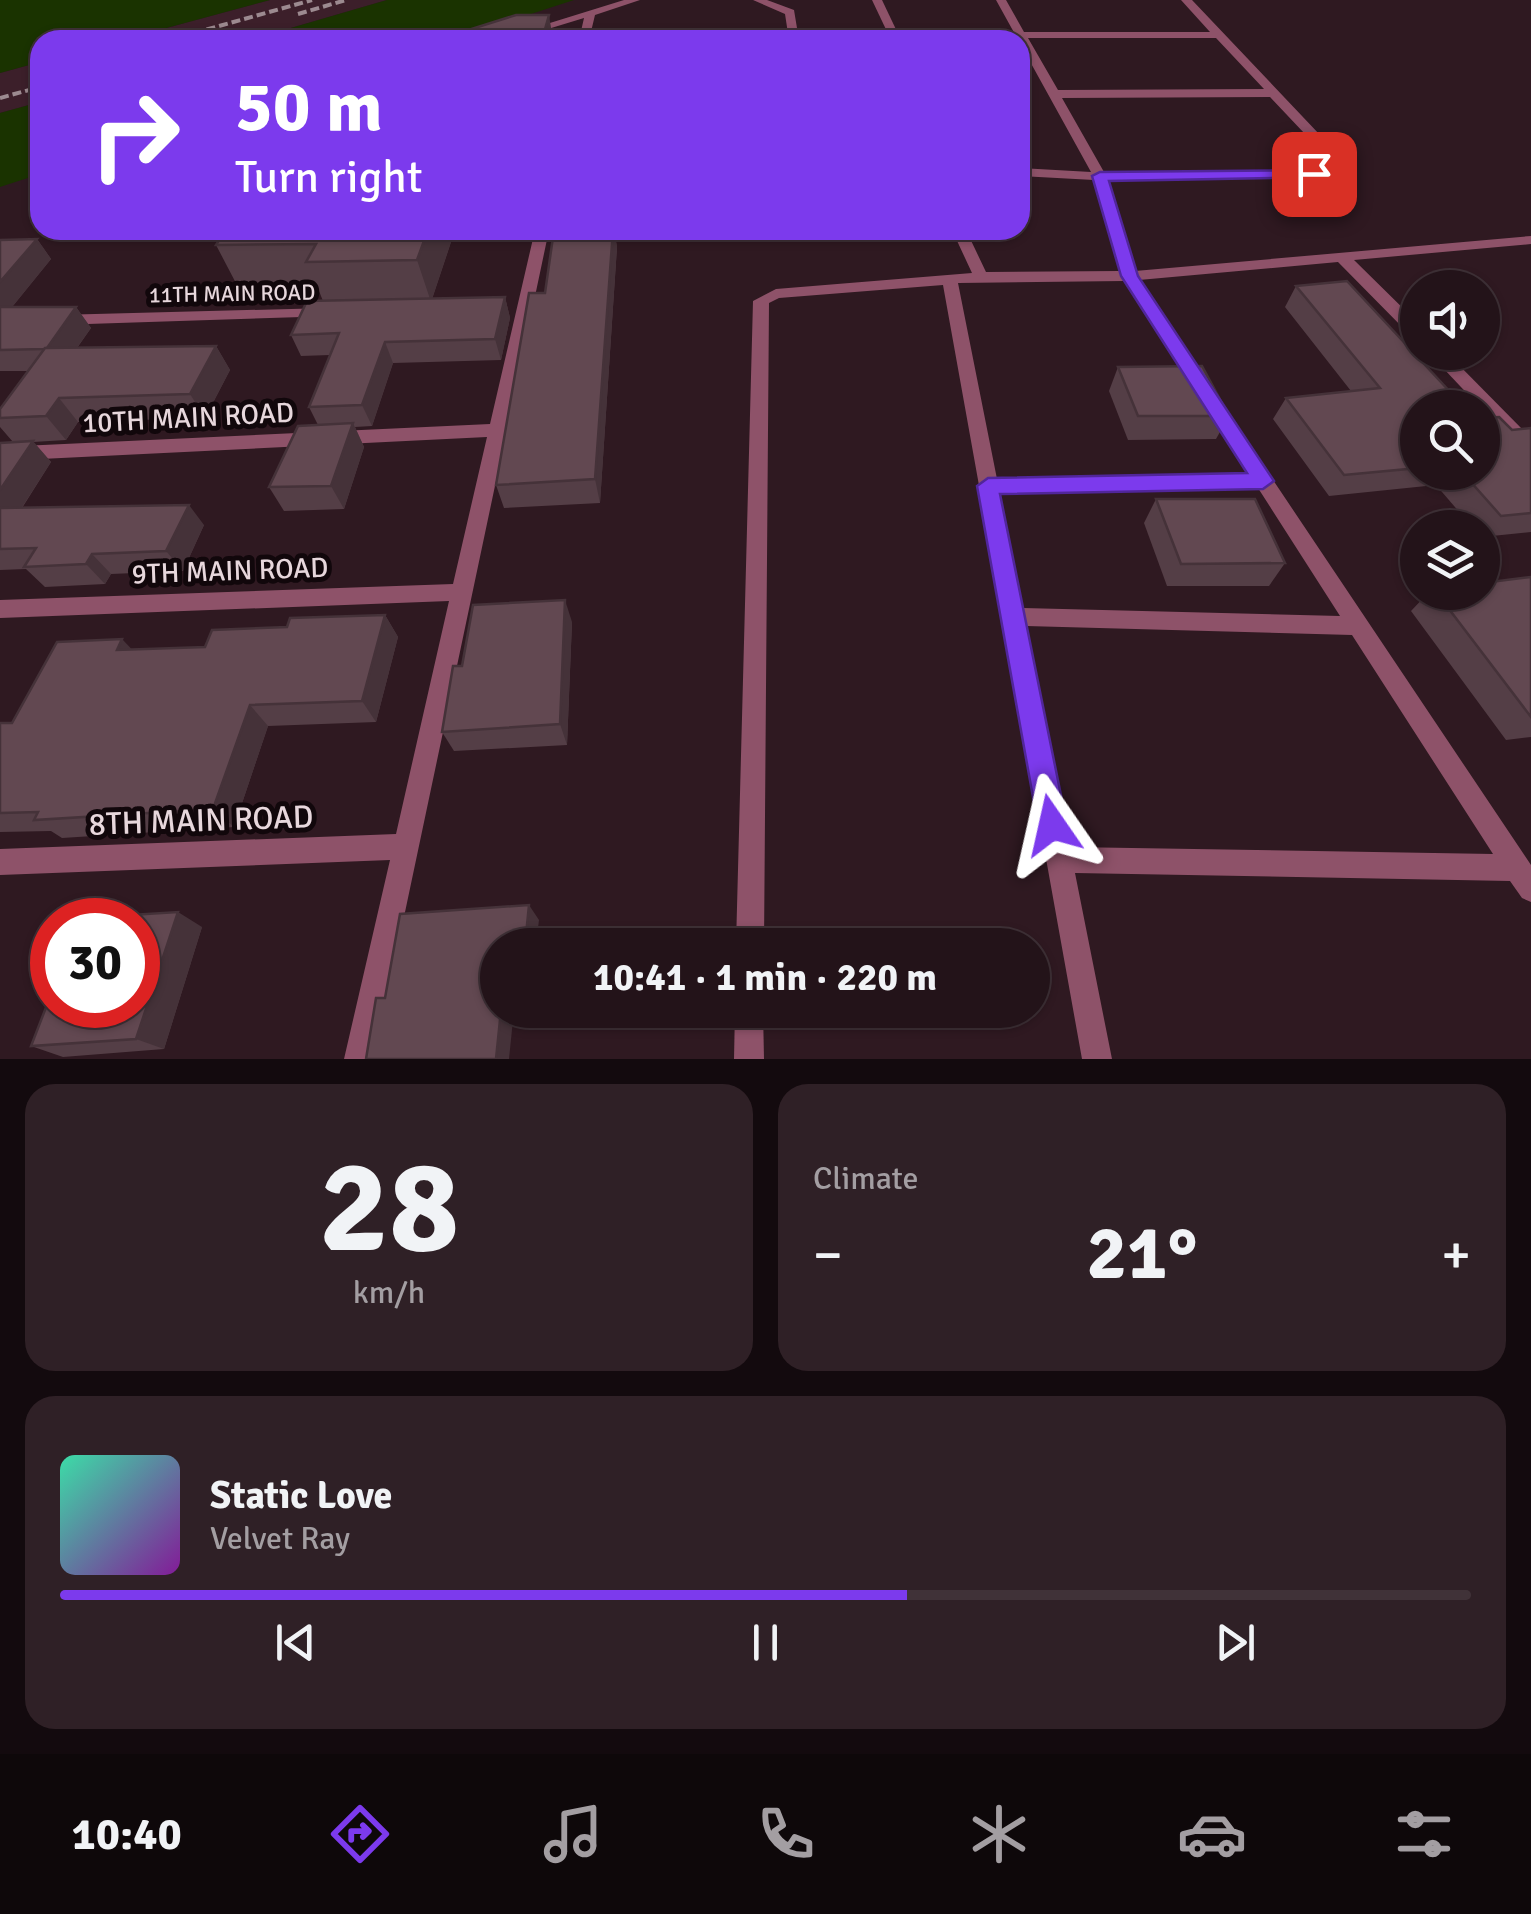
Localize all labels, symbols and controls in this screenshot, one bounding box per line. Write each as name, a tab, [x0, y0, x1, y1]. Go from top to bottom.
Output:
text: 50 m	[235, 64, 383, 150]
icon: right	[70, 70, 200, 200]
pin	[1272, 132, 1357, 217]
icon: arrive	[1287, 147, 1342, 202]
text: Turn right	[235, 150, 423, 205]
map controls	[1400, 270, 1500, 610]
button: sound	[1400, 270, 1500, 370]
street label: 11TH MAIN ROAD	[149, 279, 315, 308]
button: search	[1400, 390, 1500, 490]
street label: 10TH MAIN ROAD	[81, 395, 295, 441]
button: layers	[1400, 510, 1500, 610]
street label: 9TH MAIN ROAD	[131, 551, 329, 591]
position arrow	[1000, 773, 1104, 877]
street label: 8TH MAIN ROAD	[88, 797, 314, 844]
speed limit sign: 30	[30, 898, 160, 1028]
text: 10:41 · 1 min · 220 m	[593, 954, 937, 1001]
text: 28	[319, 1128, 459, 1288]
text: Climate	[813, 1159, 919, 1198]
text: 21°	[1087, 1207, 1198, 1300]
text: −	[813, 1221, 843, 1289]
text: +	[1441, 1221, 1471, 1289]
text: km/h	[353, 1273, 425, 1312]
text: Static Love	[210, 1472, 392, 1519]
text: Velvet Ray	[210, 1519, 350, 1558]
icon: previous	[268, 1615, 323, 1670]
icon: pause	[738, 1615, 793, 1670]
icon: next	[1208, 1615, 1263, 1670]
icon: directions	[325, 1799, 395, 1869]
icon: music	[538, 1799, 608, 1869]
icon: phone	[751, 1799, 821, 1869]
icon: climate	[964, 1799, 1034, 1869]
icon: car	[1177, 1799, 1247, 1869]
icon: filters	[1389, 1799, 1459, 1869]
text: 10:40	[71, 1807, 182, 1862]

